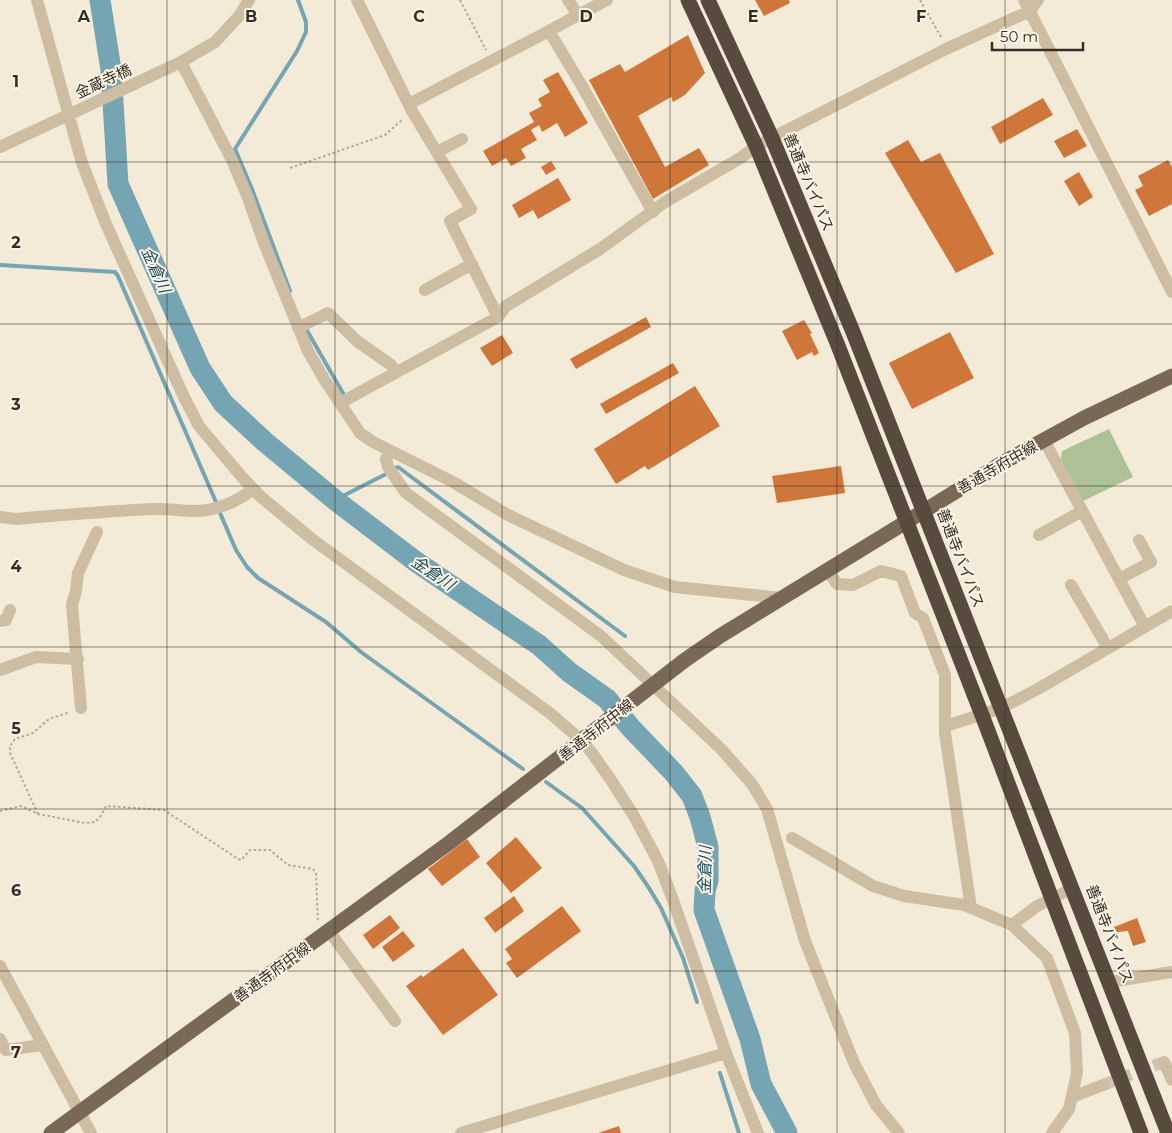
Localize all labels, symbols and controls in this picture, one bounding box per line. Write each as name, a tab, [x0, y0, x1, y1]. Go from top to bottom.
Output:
text: A	[77, 7, 91, 26]
text: B	[245, 7, 257, 26]
text: C	[413, 7, 425, 26]
text: D	[579, 7, 593, 26]
text: E	[748, 7, 758, 26]
text: F	[916, 7, 926, 26]
scale bar	[992, 20, 1083, 52]
text: 50 m	[1000, 27, 1038, 46]
street label: 金蔵寺橋	[72, 60, 134, 102]
text: 1	[13, 72, 19, 91]
street label: 善通寺バイパス	[780, 130, 838, 234]
text: 2	[11, 233, 21, 252]
water label: 金倉川	[138, 244, 175, 298]
text: 3	[10, 395, 21, 414]
street label: 善通寺府中線	[953, 436, 1041, 498]
street label: 善通寺バイパス	[933, 506, 989, 610]
water label: 金倉川	[408, 552, 460, 595]
text: 4	[10, 557, 22, 576]
street label: 善通寺府中線	[555, 695, 637, 765]
text: 5	[11, 719, 21, 738]
water label: 金倉川	[695, 844, 715, 894]
text: 6	[11, 881, 21, 900]
street label: 善通寺バイパス	[1082, 882, 1138, 986]
street label: 善通寺府中線	[230, 938, 314, 1006]
text: 7	[11, 1043, 21, 1062]

